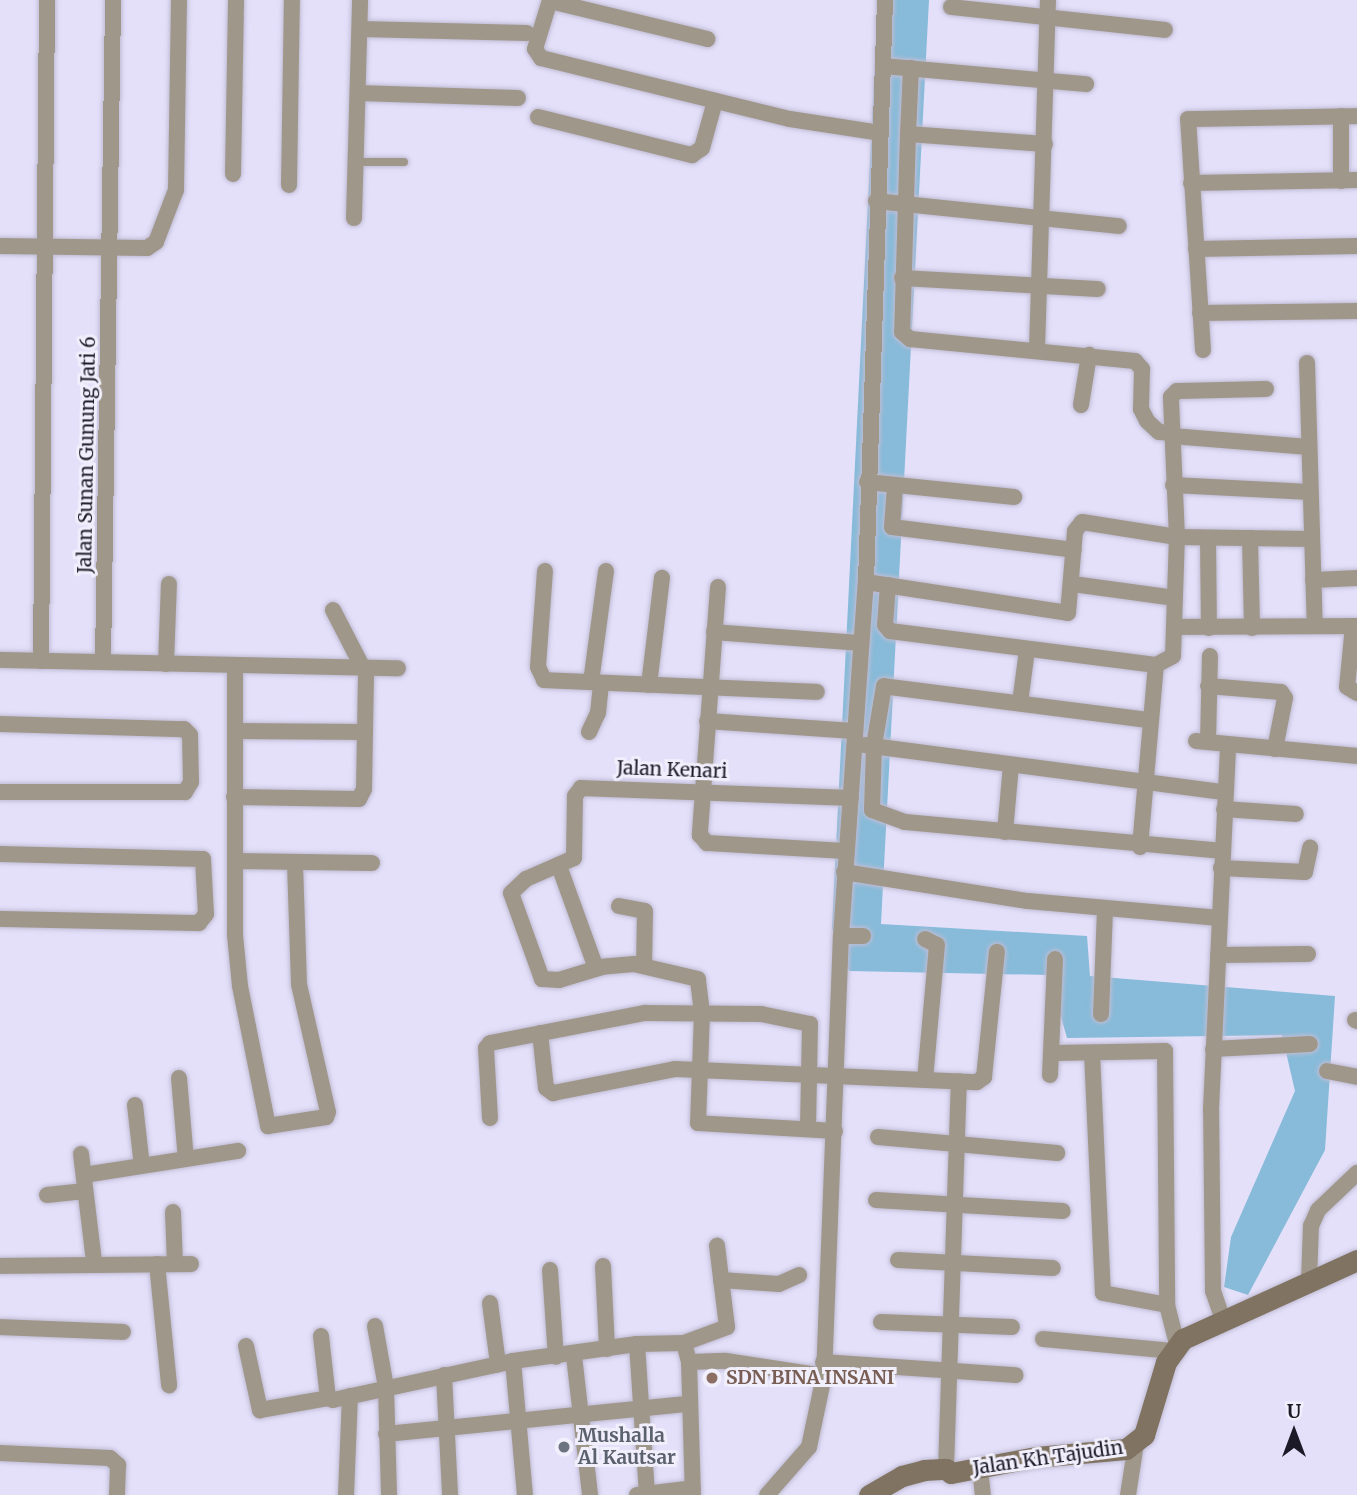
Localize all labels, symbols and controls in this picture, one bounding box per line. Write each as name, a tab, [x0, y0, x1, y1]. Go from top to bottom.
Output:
street label: Jalan Sunan Gunung Jati 6	[74, 336, 100, 574]
street label: Jalan Kenari	[616, 757, 728, 783]
place label: SDN BINA INSANI	[726, 1367, 894, 1389]
marker: SDN BINA INSANI	[704, 1370, 720, 1386]
north arrow	[1259, 1397, 1329, 1467]
text: U	[1287, 1399, 1301, 1423]
place label: Mushalla Al Kautsar	[578, 1425, 676, 1469]
street label: Jalan Kh Tajudin	[972, 1436, 1124, 1480]
marker: Mushalla Al Kautsar	[556, 1439, 572, 1455]

